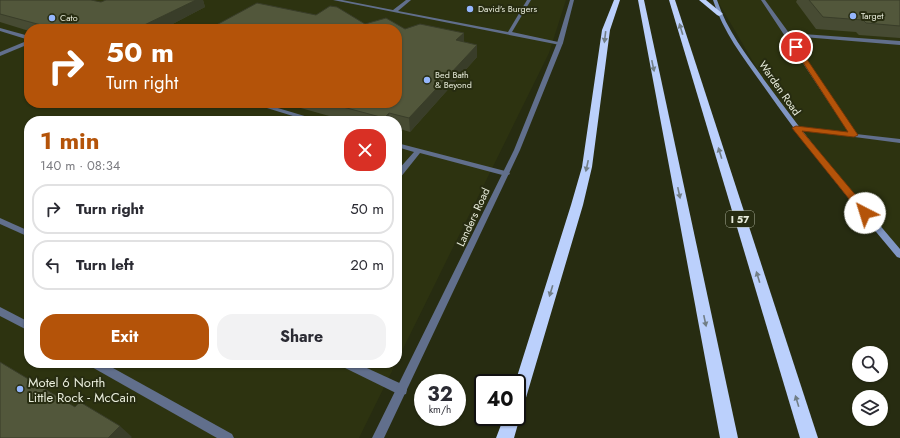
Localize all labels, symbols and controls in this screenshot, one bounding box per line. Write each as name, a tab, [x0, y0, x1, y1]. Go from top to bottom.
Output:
place label: David's Burgers	[478, 2, 537, 15]
marker: David's Burgers	[465, 4, 475, 14]
place label: Target	[861, 9, 884, 22]
place label: Cato	[60, 11, 78, 24]
marker: Target	[848, 11, 858, 21]
marker: Cato	[47, 13, 57, 23]
one-way arrow	[678, 22, 684, 34]
pin	[779, 30, 813, 64]
one-way arrow	[602, 31, 608, 43]
text: 50 m	[106, 32, 174, 73]
icon: arrive	[785, 36, 807, 58]
icon: right	[40, 40, 92, 92]
street label: Warden Road	[755, 57, 805, 119]
one-way arrow	[651, 60, 657, 72]
place label: Bed Bath & Beyond	[435, 68, 472, 91]
text: Turn right	[106, 70, 178, 96]
marker: Bed Bath & Beyond	[422, 75, 432, 85]
text: 1 min	[40, 123, 100, 158]
button: close	[344, 129, 386, 171]
one-way arrow	[717, 146, 723, 158]
text: 140 m · 08:34	[40, 156, 120, 175]
one-way arrow	[583, 160, 589, 172]
street label: Landers Road	[452, 185, 494, 249]
one-way arrow	[677, 187, 683, 199]
position arrow	[844, 192, 886, 234]
icon: right	[42, 198, 64, 220]
text: Turn right	[76, 198, 144, 220]
text: 50 m	[350, 198, 384, 220]
road number: I 57	[726, 211, 754, 227]
icon: left	[42, 254, 64, 276]
text: Turn left	[76, 254, 134, 276]
text: 20 m	[350, 254, 384, 276]
one-way arrow	[755, 270, 761, 282]
one-way arrow	[548, 285, 554, 297]
button: Exit	[40, 314, 209, 360]
button: Share	[217, 314, 386, 360]
one-way arrow	[703, 314, 709, 327]
map controls	[852, 346, 888, 426]
button: search	[852, 346, 888, 382]
place label: Motel 6 North Little Rock - McCain	[28, 373, 136, 407]
speed limit sign: 40	[474, 374, 526, 426]
text: 32	[427, 380, 453, 409]
marker: Motel 6 North Little Rock - McCain	[15, 384, 25, 394]
button: layers	[852, 390, 888, 426]
one-way arrow	[794, 394, 800, 406]
text: km/h	[429, 402, 451, 417]

